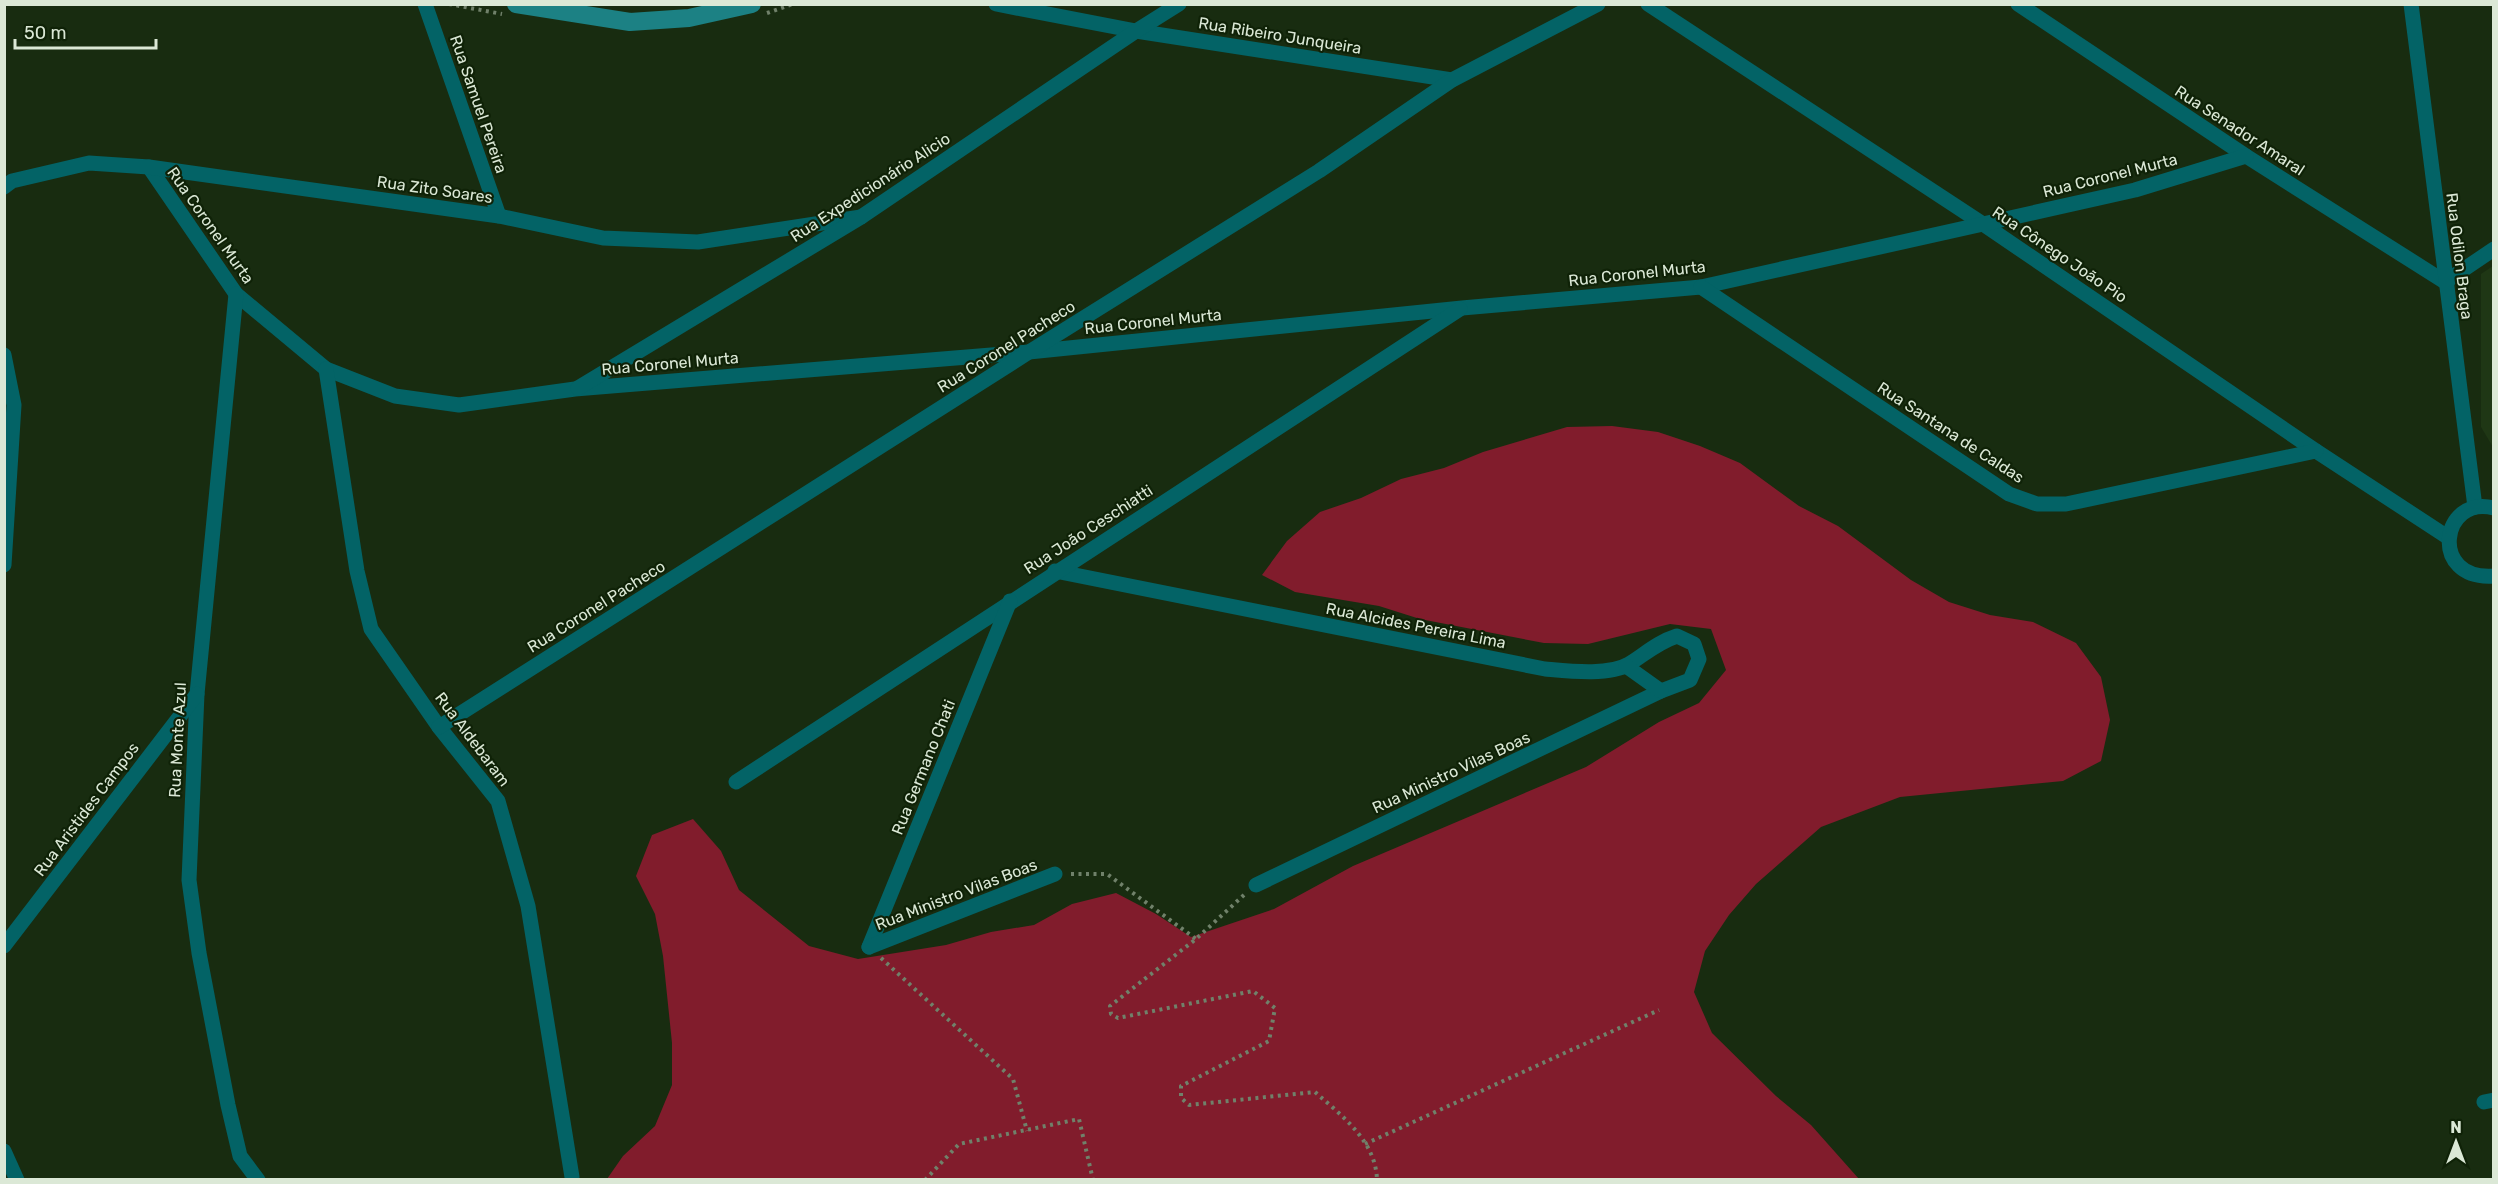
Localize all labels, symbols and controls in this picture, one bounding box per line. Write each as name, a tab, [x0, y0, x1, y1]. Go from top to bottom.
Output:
scale bar	[15, 12, 156, 50]
street label: Rua Ribeiro Junqueira	[1197, 13, 1363, 58]
text: 50 m	[24, 22, 67, 44]
street label: Rua Samuel Pereira	[446, 33, 511, 176]
street label: Rua Senador Amaral	[2171, 81, 2308, 179]
street label: Rua Expedicionário Alicio	[787, 129, 954, 246]
street label: Rua Coronel Murta	[2041, 150, 2179, 201]
street label: Rua Coronel Murta	[163, 163, 258, 287]
street label: Rua Zito Soares	[376, 172, 494, 207]
street label: Rua Odilon Braga	[2442, 192, 2477, 321]
street label: Rua Cônego João Pio	[1989, 202, 2131, 307]
street label: Rua Coronel Murta	[1568, 257, 1707, 290]
street label: Rua Coronel Pacheco	[934, 296, 1079, 397]
street label: Rua Coronel Murta	[1084, 305, 1223, 338]
street label: Rua Coronel Murta	[601, 348, 740, 379]
street label: Rua Santana de Caldas	[1874, 378, 2028, 487]
street label: Rua João Ceschiatti	[1020, 481, 1156, 578]
street label: Rua Coronel Pacheco	[524, 556, 669, 657]
street label: Rua Alcides Pereira Lima	[1324, 599, 1507, 652]
street label: Rua Monte Azul	[165, 682, 190, 798]
street label: Rua Aldebaram	[431, 689, 514, 790]
street label: Rua Germano Chati	[888, 697, 959, 837]
street label: Rua Ministro Vilas Boas	[1369, 728, 1533, 817]
street label: Rua Aristides Campos	[30, 739, 143, 880]
street label: Rua Ministro Vilas Boas	[872, 855, 1040, 934]
north arrow	[2426, 1112, 2486, 1172]
text: N	[2450, 1118, 2462, 1137]

